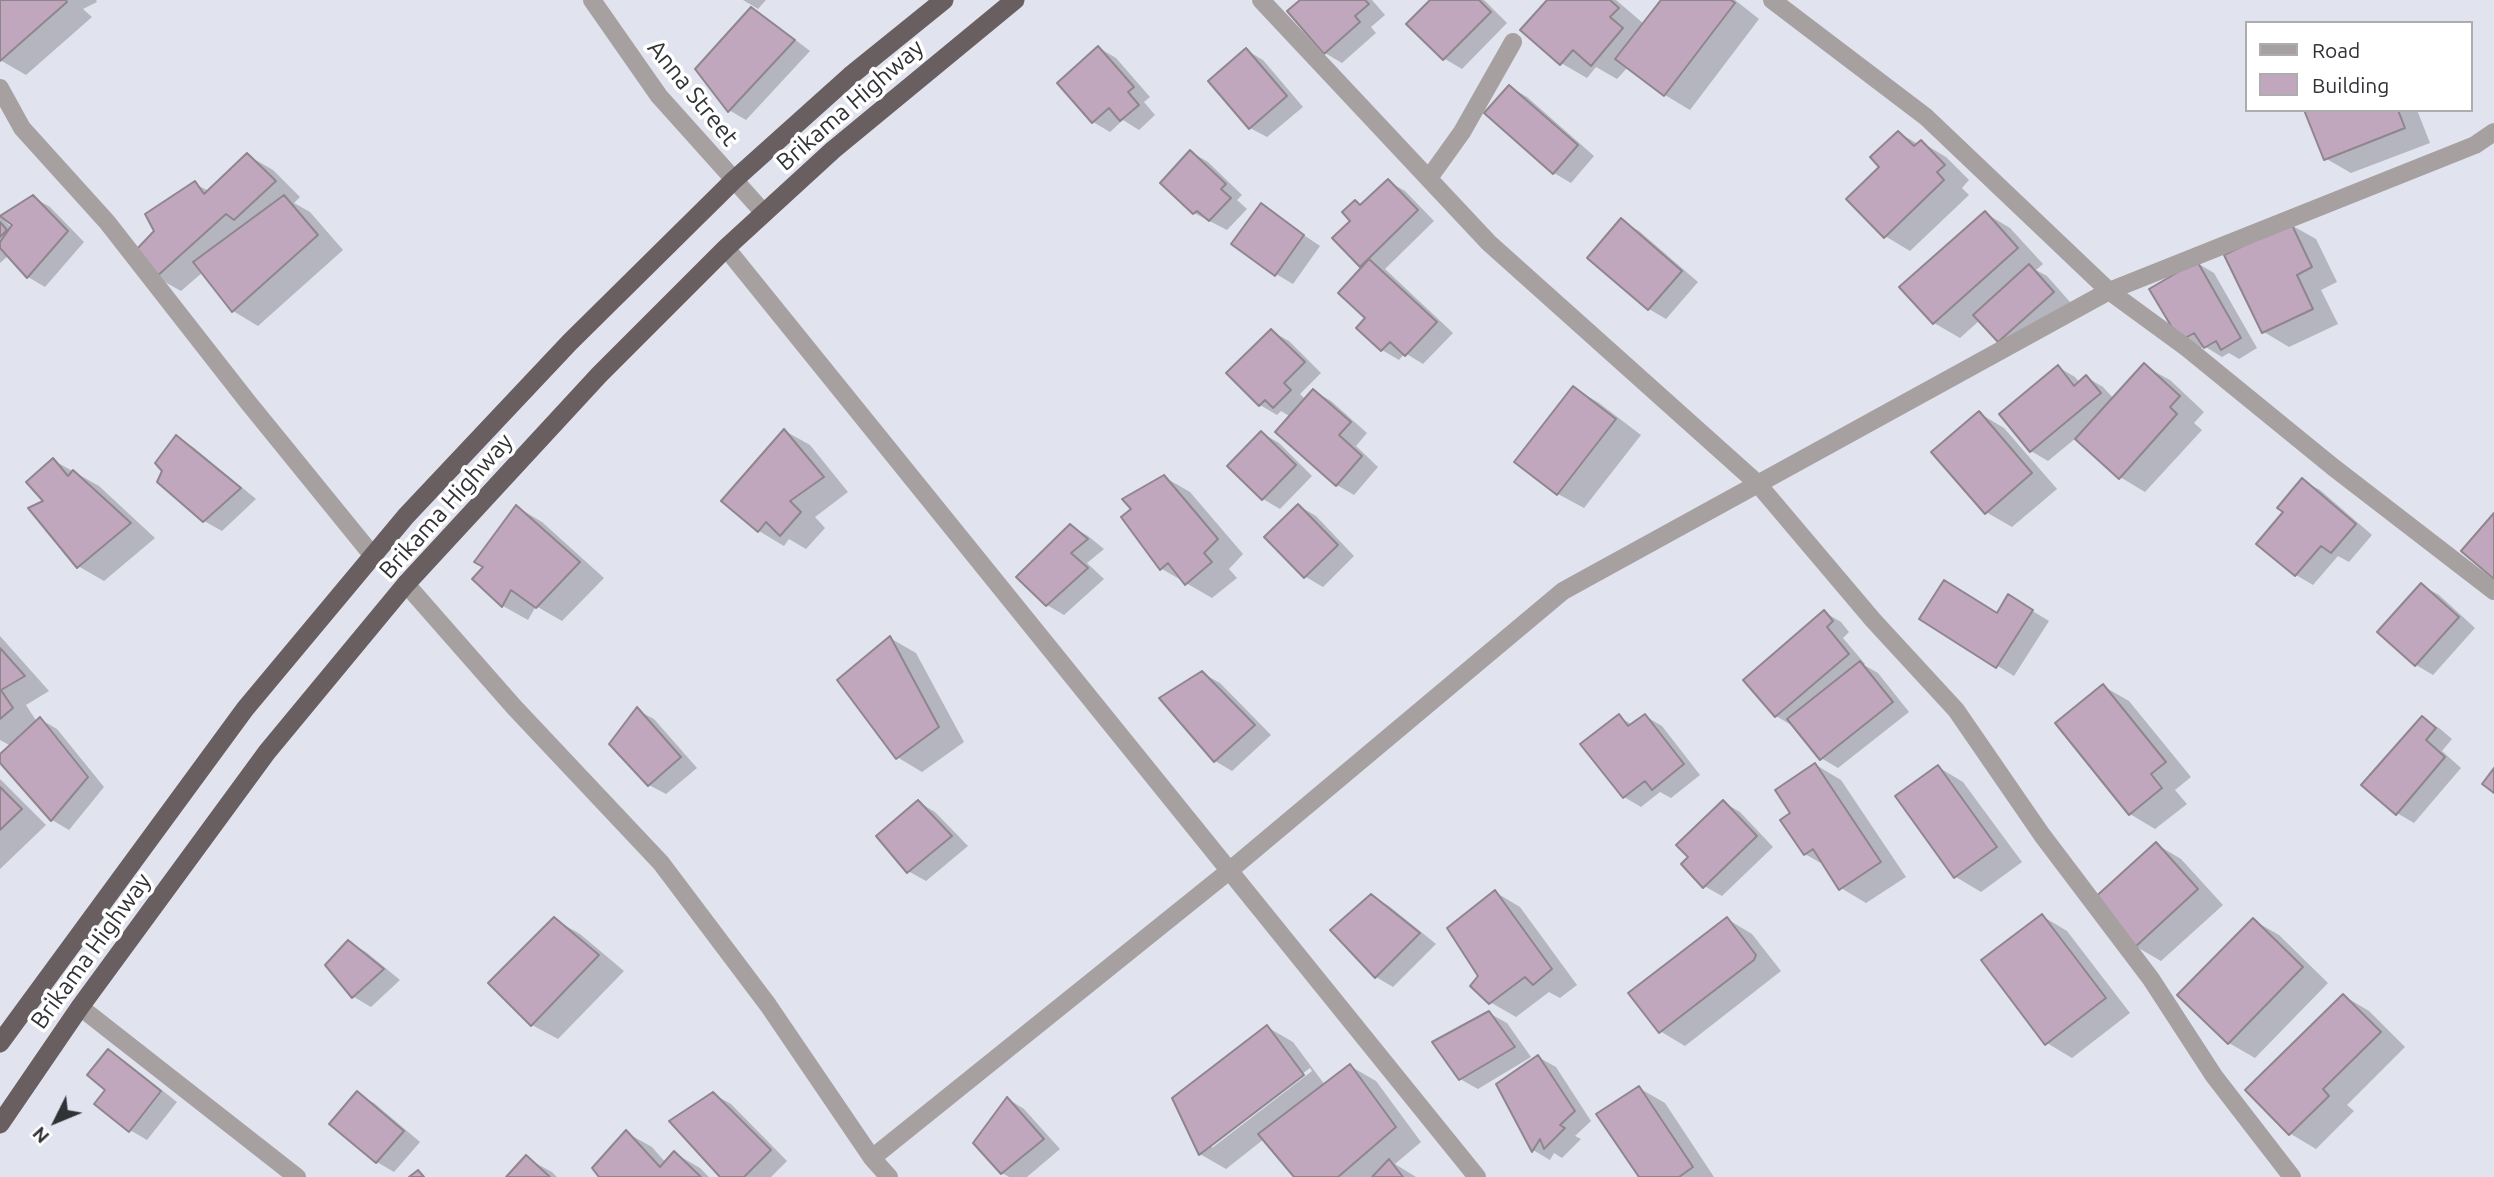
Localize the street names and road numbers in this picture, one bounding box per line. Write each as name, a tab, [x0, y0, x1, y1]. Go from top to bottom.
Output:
street label: Brikama Highway	[770, 33, 930, 177]
street label: Anna Street	[642, 34, 744, 152]
street label: Brikama Highway	[373, 427, 519, 585]
street label: Brikama Highway	[25, 867, 157, 1035]

